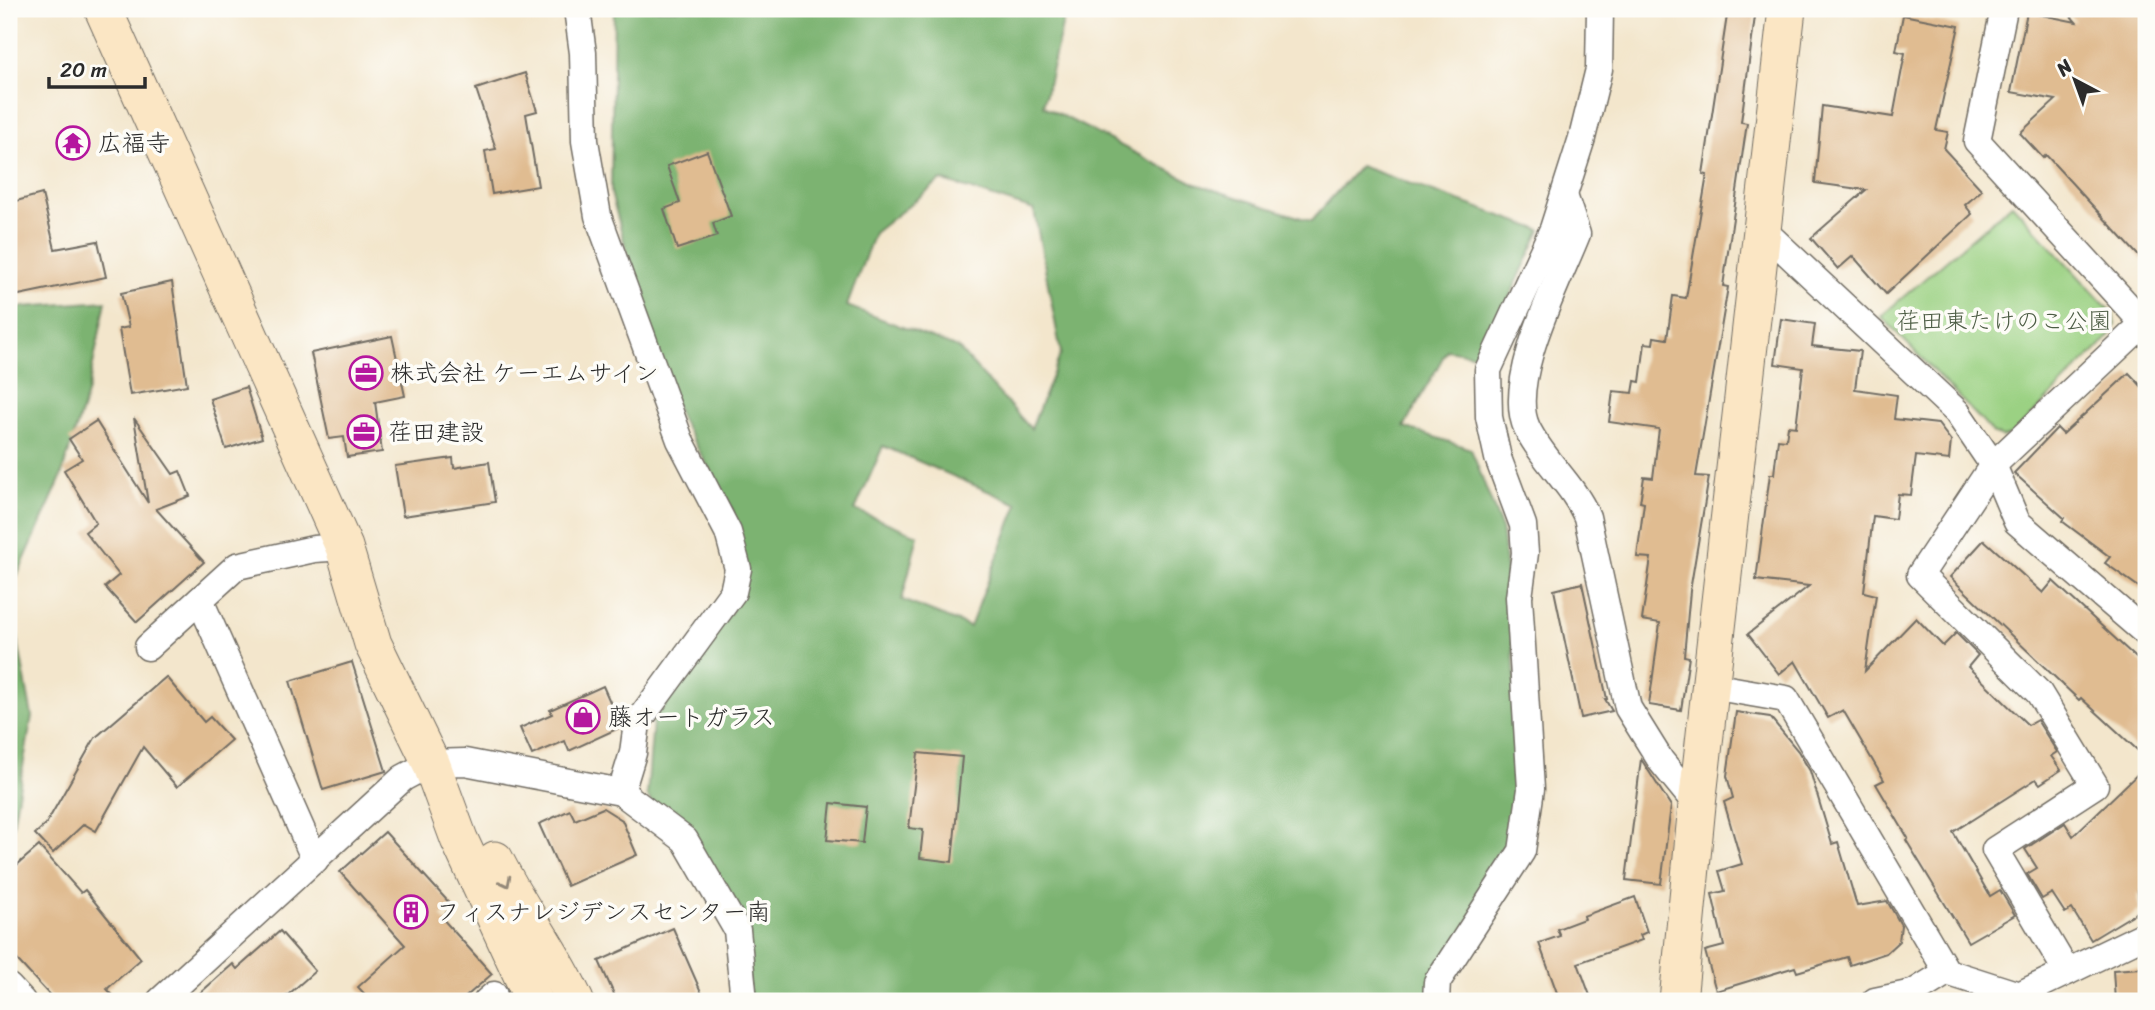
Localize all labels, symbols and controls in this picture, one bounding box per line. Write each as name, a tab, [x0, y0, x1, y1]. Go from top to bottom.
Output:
scale bar	[49, 46, 145, 90]
north arrow	[2039, 46, 2110, 116]
text: N	[2048, 50, 2081, 85]
text: 20 m	[60, 51, 107, 89]
place label: 広福寺	[98, 122, 170, 164]
temple icon: 広福寺	[54, 124, 92, 162]
park label: 荏田東たけのこ公園	[1896, 300, 2112, 342]
place label: 株式会社 ケーエムサイン	[390, 352, 659, 394]
office icon: 株式会社 ケーエムサイン	[347, 354, 385, 392]
place label: 荏田建設	[388, 411, 484, 453]
office icon: 荏田建設	[345, 413, 383, 451]
place label: 藤オートガラス	[608, 696, 775, 738]
shop icon: 藤オートガラス	[564, 698, 602, 736]
one-way arrow	[497, 875, 511, 887]
place label: フィスナレジデンスセンター南	[436, 891, 771, 933]
building icon: フィスナレジデンスセンター南	[392, 893, 430, 931]

